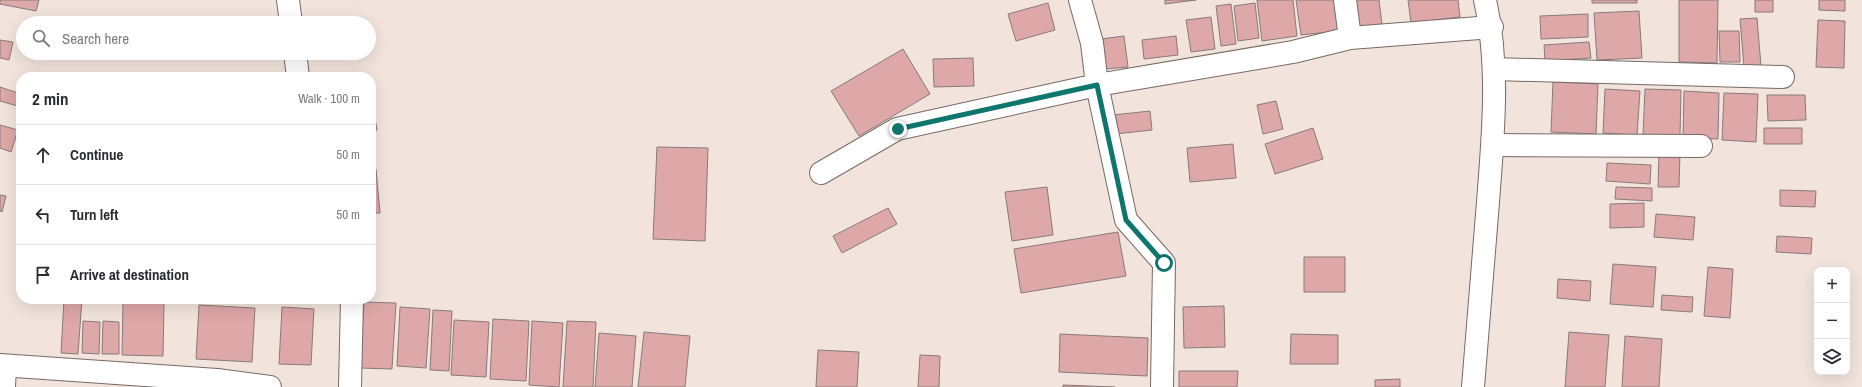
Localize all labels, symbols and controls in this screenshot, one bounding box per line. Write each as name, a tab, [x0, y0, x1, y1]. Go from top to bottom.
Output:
search box	[16, 16, 376, 60]
icon: search	[30, 27, 52, 49]
text: Search here	[62, 28, 129, 49]
text: 2 min	[32, 87, 68, 110]
text: Walk · 100 m	[298, 90, 360, 107]
route end	[889, 120, 907, 138]
icon: ahead	[32, 144, 54, 166]
text: Continue	[70, 144, 123, 165]
text: 50 m	[336, 146, 360, 163]
icon: left	[32, 204, 54, 226]
text: Turn left	[70, 204, 118, 225]
text: 50 m	[336, 206, 360, 223]
route start	[1155, 254, 1173, 272]
icon: arrive	[32, 264, 54, 286]
text: Arrive at destination	[70, 264, 189, 285]
map controls	[1814, 267, 1850, 375]
button: +	[1814, 267, 1850, 303]
button: −	[1814, 303, 1850, 339]
button: layers	[1814, 339, 1850, 375]

